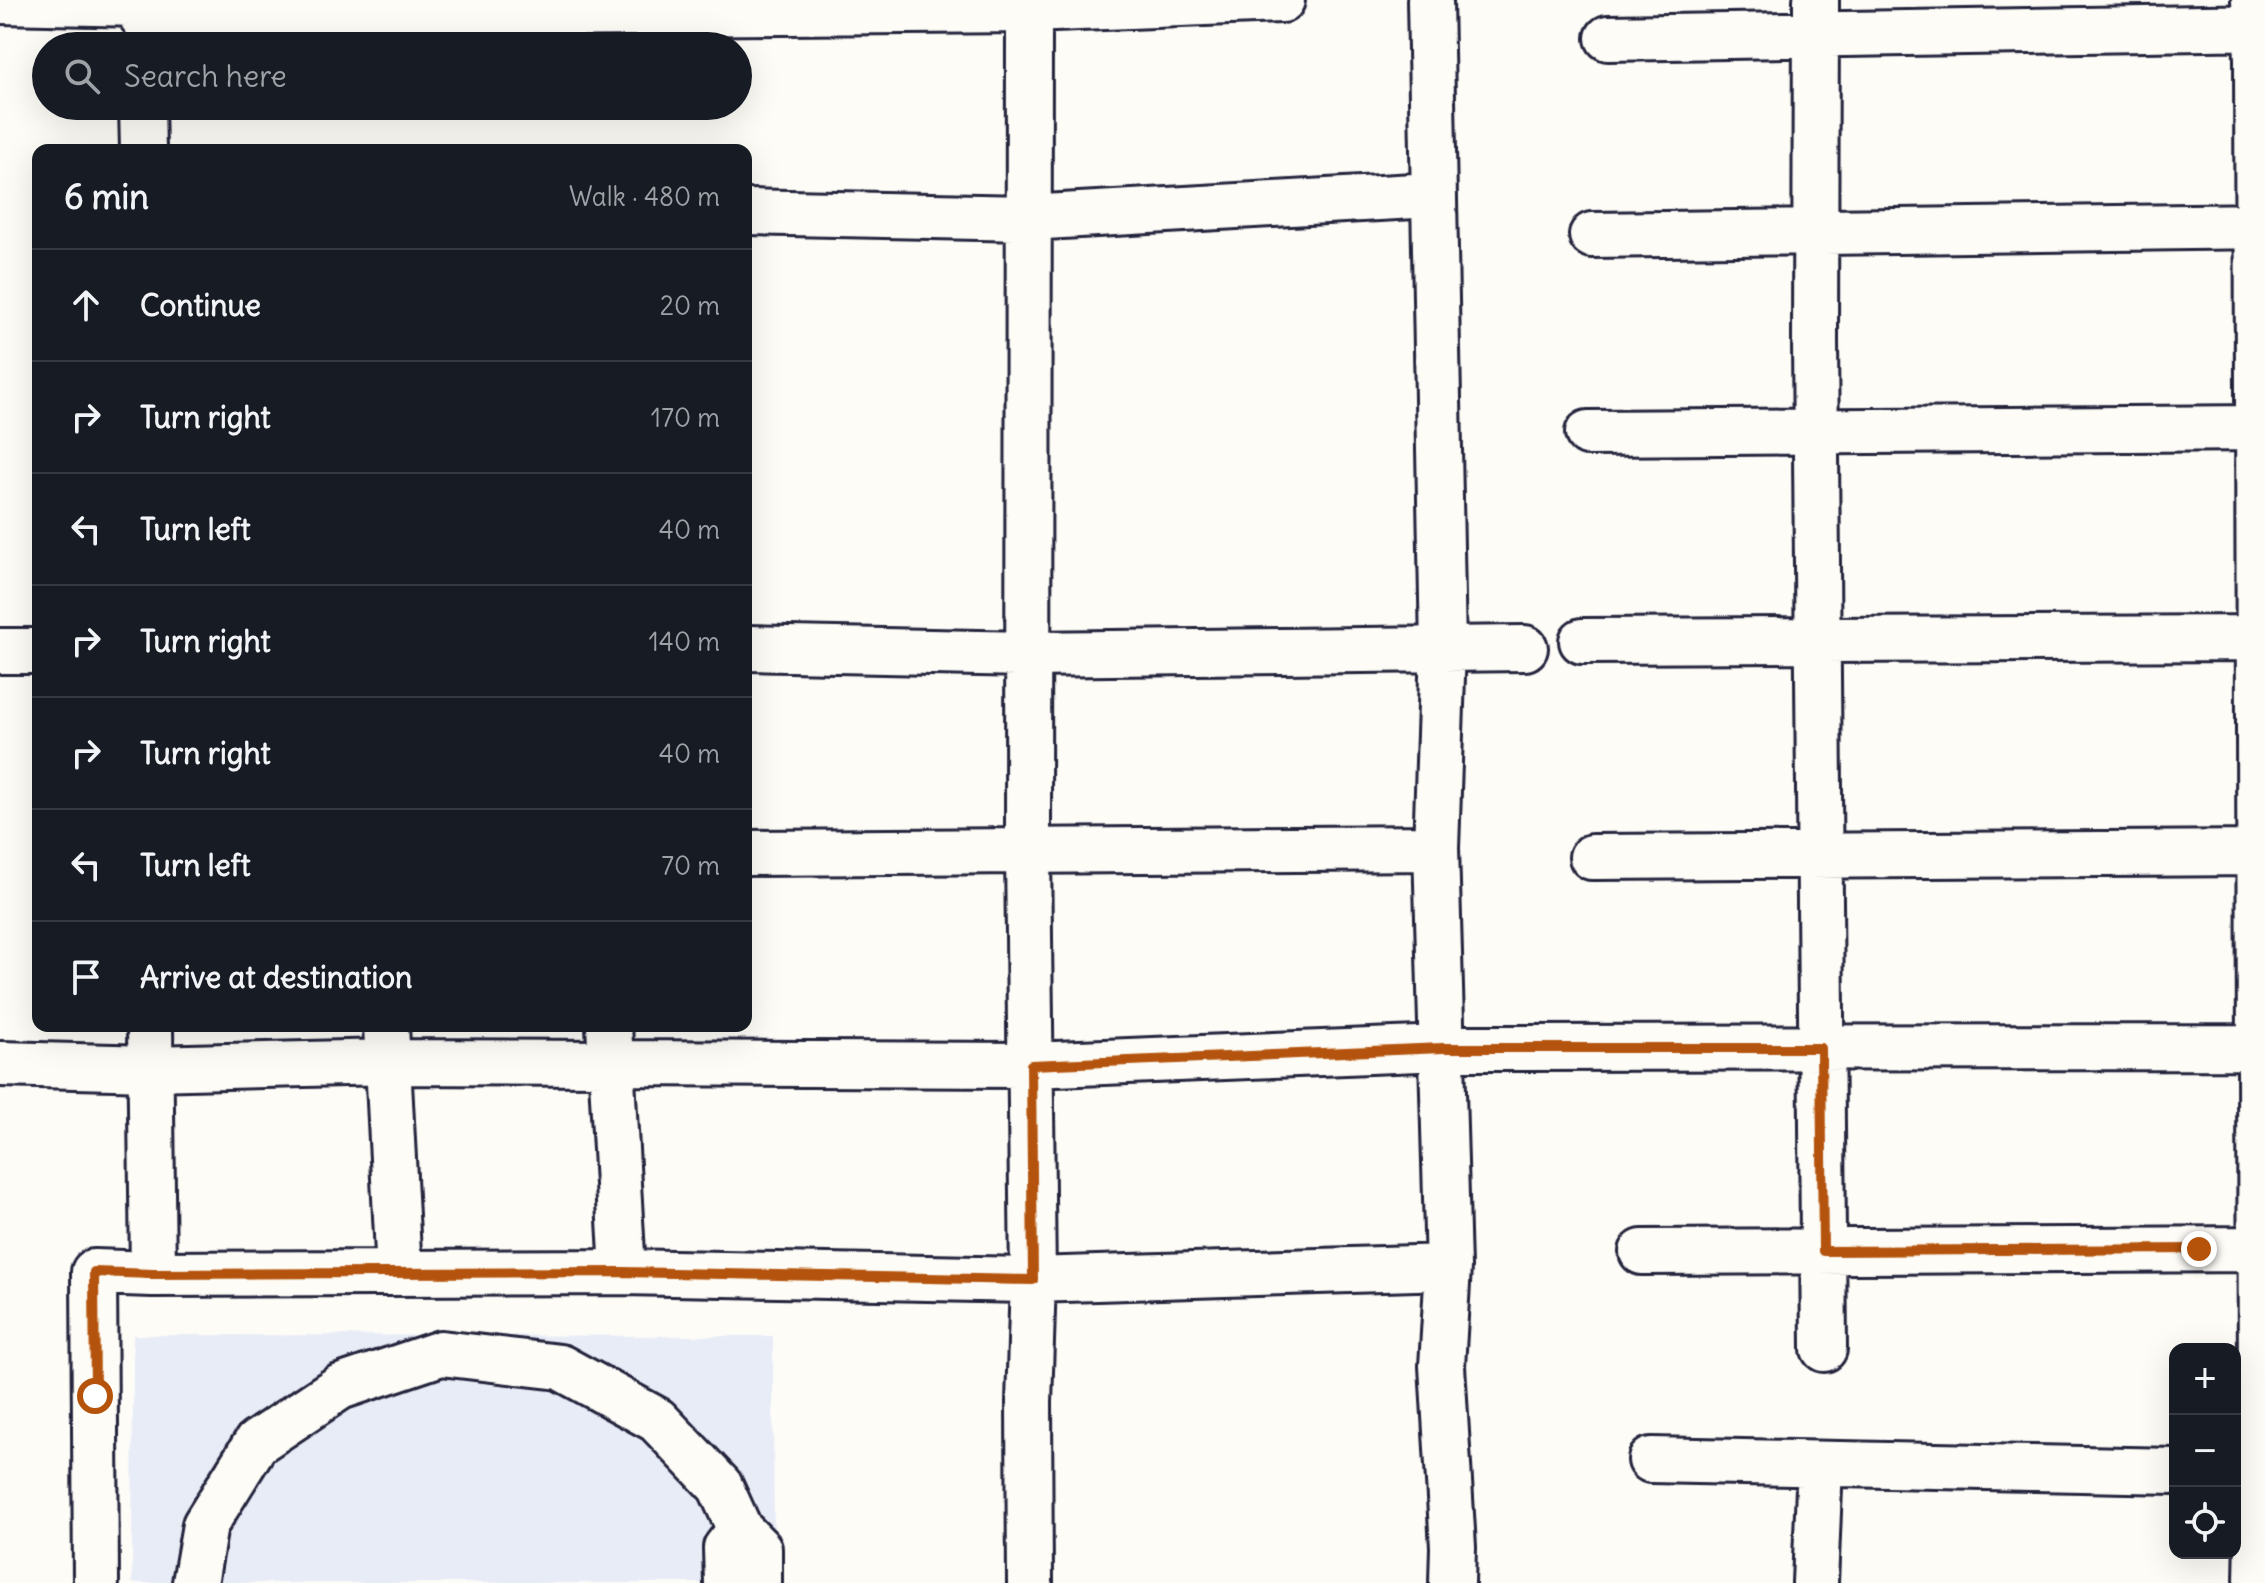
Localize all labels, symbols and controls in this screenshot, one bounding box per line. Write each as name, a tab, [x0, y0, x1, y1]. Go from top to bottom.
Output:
search box	[32, 32, 752, 120]
icon: search	[60, 54, 104, 98]
text: Search here	[124, 57, 287, 95]
text: 6 min	[64, 175, 149, 218]
text: Walk · 480 m	[569, 180, 720, 213]
icon: ahead	[64, 283, 108, 327]
text: Continue	[140, 286, 261, 324]
text: 20 m	[660, 289, 720, 322]
icon: right	[64, 395, 108, 439]
text: Turn right	[140, 398, 271, 436]
text: 170 m	[651, 401, 720, 434]
icon: left	[64, 507, 108, 551]
text: Turn left	[140, 510, 251, 548]
text: 40 m	[659, 513, 720, 546]
icon: right	[64, 619, 108, 663]
text: Turn right	[140, 622, 271, 660]
text: 140 m	[649, 625, 720, 658]
icon: right	[64, 731, 108, 775]
text: Turn right	[140, 734, 271, 772]
text: 40 m	[659, 737, 720, 770]
icon: left	[64, 843, 108, 887]
text: Turn left	[140, 846, 251, 884]
text: 70 m	[661, 849, 720, 882]
icon: arrive	[64, 955, 108, 999]
text: Arrive at destination	[140, 958, 412, 996]
route end	[2181, 1231, 2217, 1267]
map controls	[2169, 1343, 2241, 1559]
button: +	[2169, 1343, 2241, 1415]
route start	[77, 1378, 113, 1414]
button: −	[2169, 1415, 2241, 1487]
button: locate	[2169, 1487, 2241, 1559]

